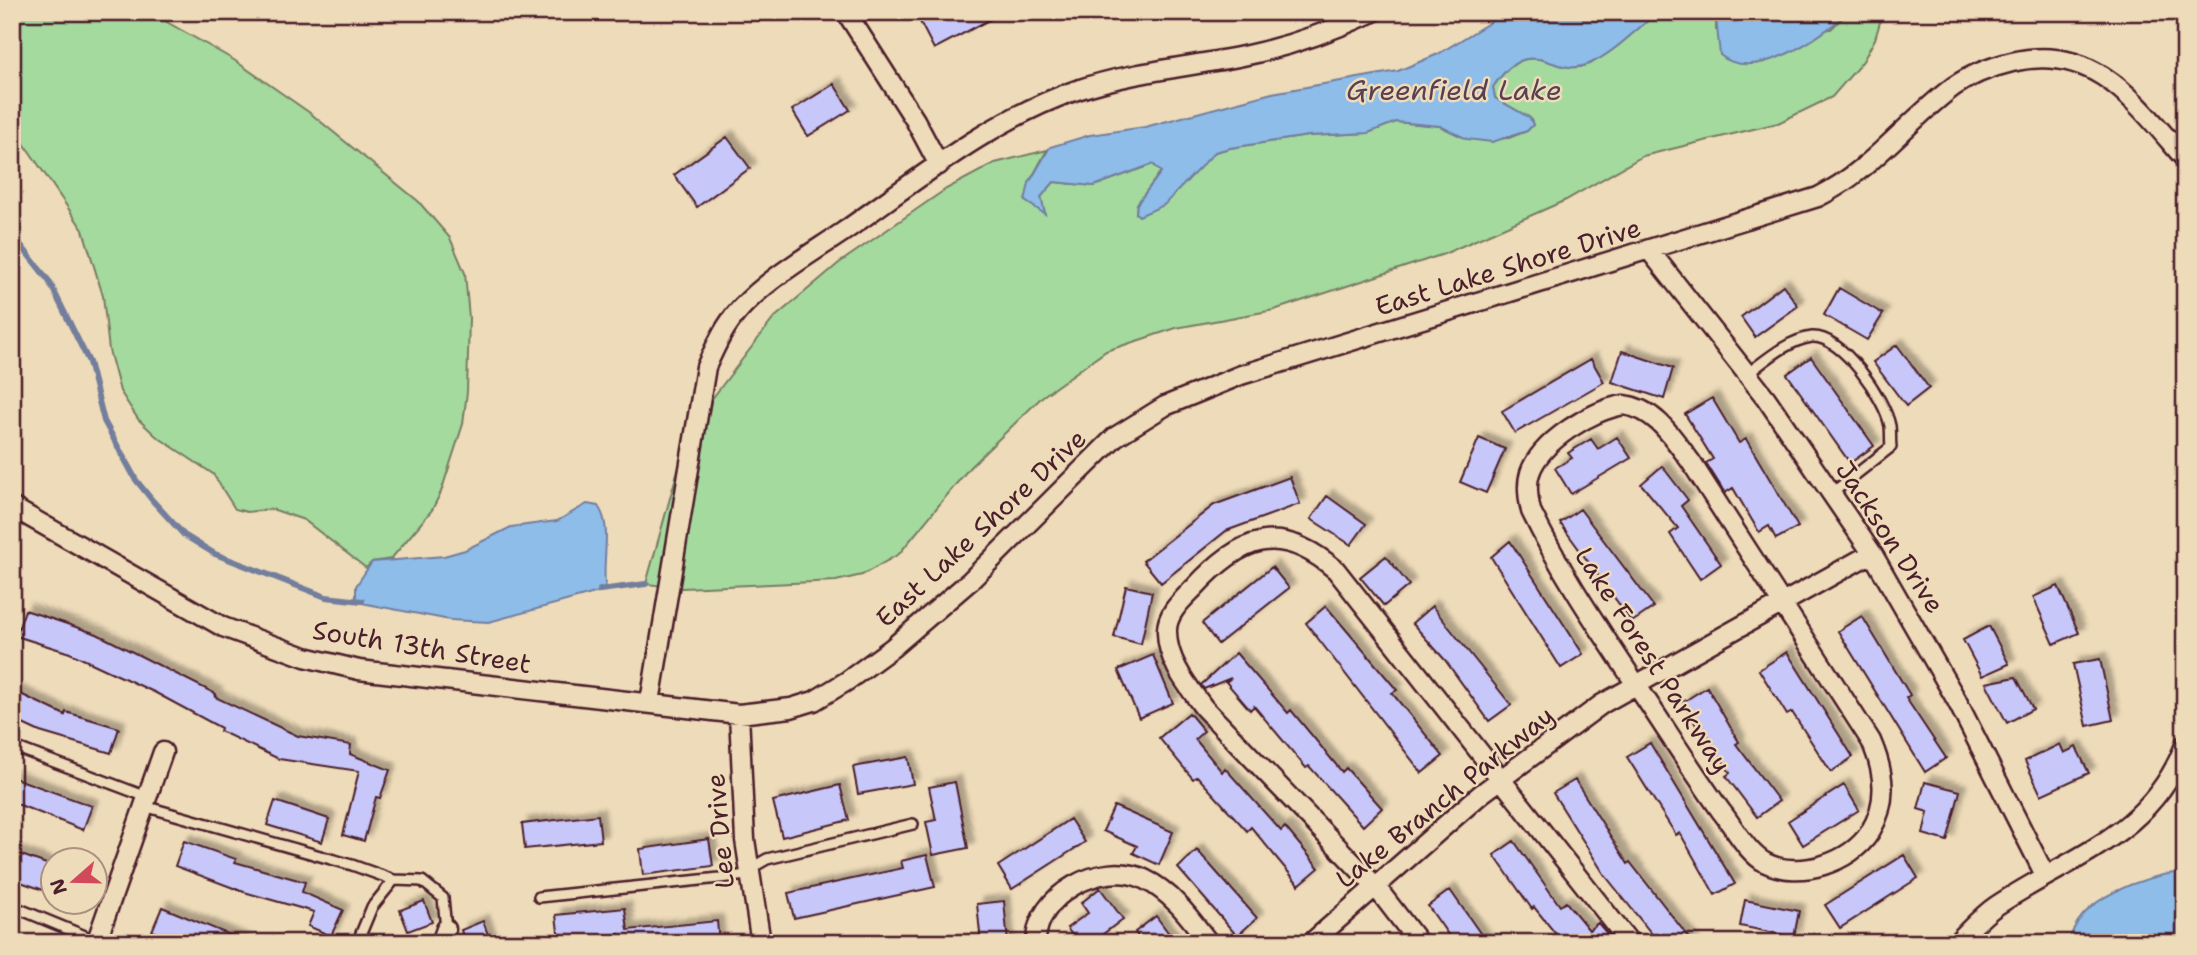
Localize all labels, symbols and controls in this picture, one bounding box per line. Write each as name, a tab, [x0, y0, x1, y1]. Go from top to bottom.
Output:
water label: Greenfield Lake	[1346, 71, 1562, 109]
street label: East Lake Shore Drive	[1371, 209, 1645, 324]
street label: East Lake Shore Drive	[868, 421, 1094, 635]
street label: Jackson Drive	[1828, 454, 1953, 620]
street label: Lake Forest Parkway	[1567, 540, 1740, 779]
street label: South 13th Street	[310, 612, 534, 681]
street label: Lake Branch Parkway	[1328, 698, 1561, 896]
street label: Lee Drive	[697, 772, 742, 890]
north arrow	[38, 846, 108, 916]
text: N	[44, 875, 73, 898]

